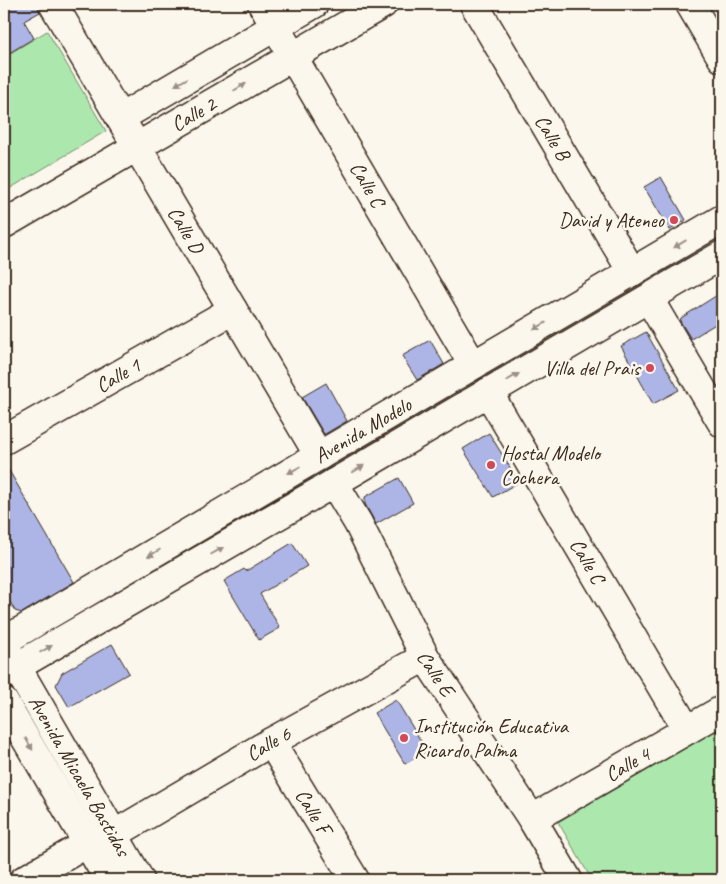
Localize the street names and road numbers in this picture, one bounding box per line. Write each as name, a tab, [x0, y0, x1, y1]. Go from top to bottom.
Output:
street label: Calle 2	[166, 90, 222, 137]
street label: Calle B	[529, 110, 577, 167]
street label: Calle C	[344, 157, 392, 214]
street label: Calle D	[162, 202, 211, 260]
street label: Calle 1	[91, 352, 146, 398]
street label: Avenida Modelo	[309, 391, 417, 469]
street label: Calle C	[564, 534, 612, 591]
street label: Calle E	[411, 647, 462, 703]
street label: Avenida Micaela Bastidas	[23, 691, 137, 862]
street label: Calle 6	[241, 720, 296, 767]
street label: Calle 4	[600, 740, 657, 787]
street label: Calle F	[290, 784, 339, 843]

